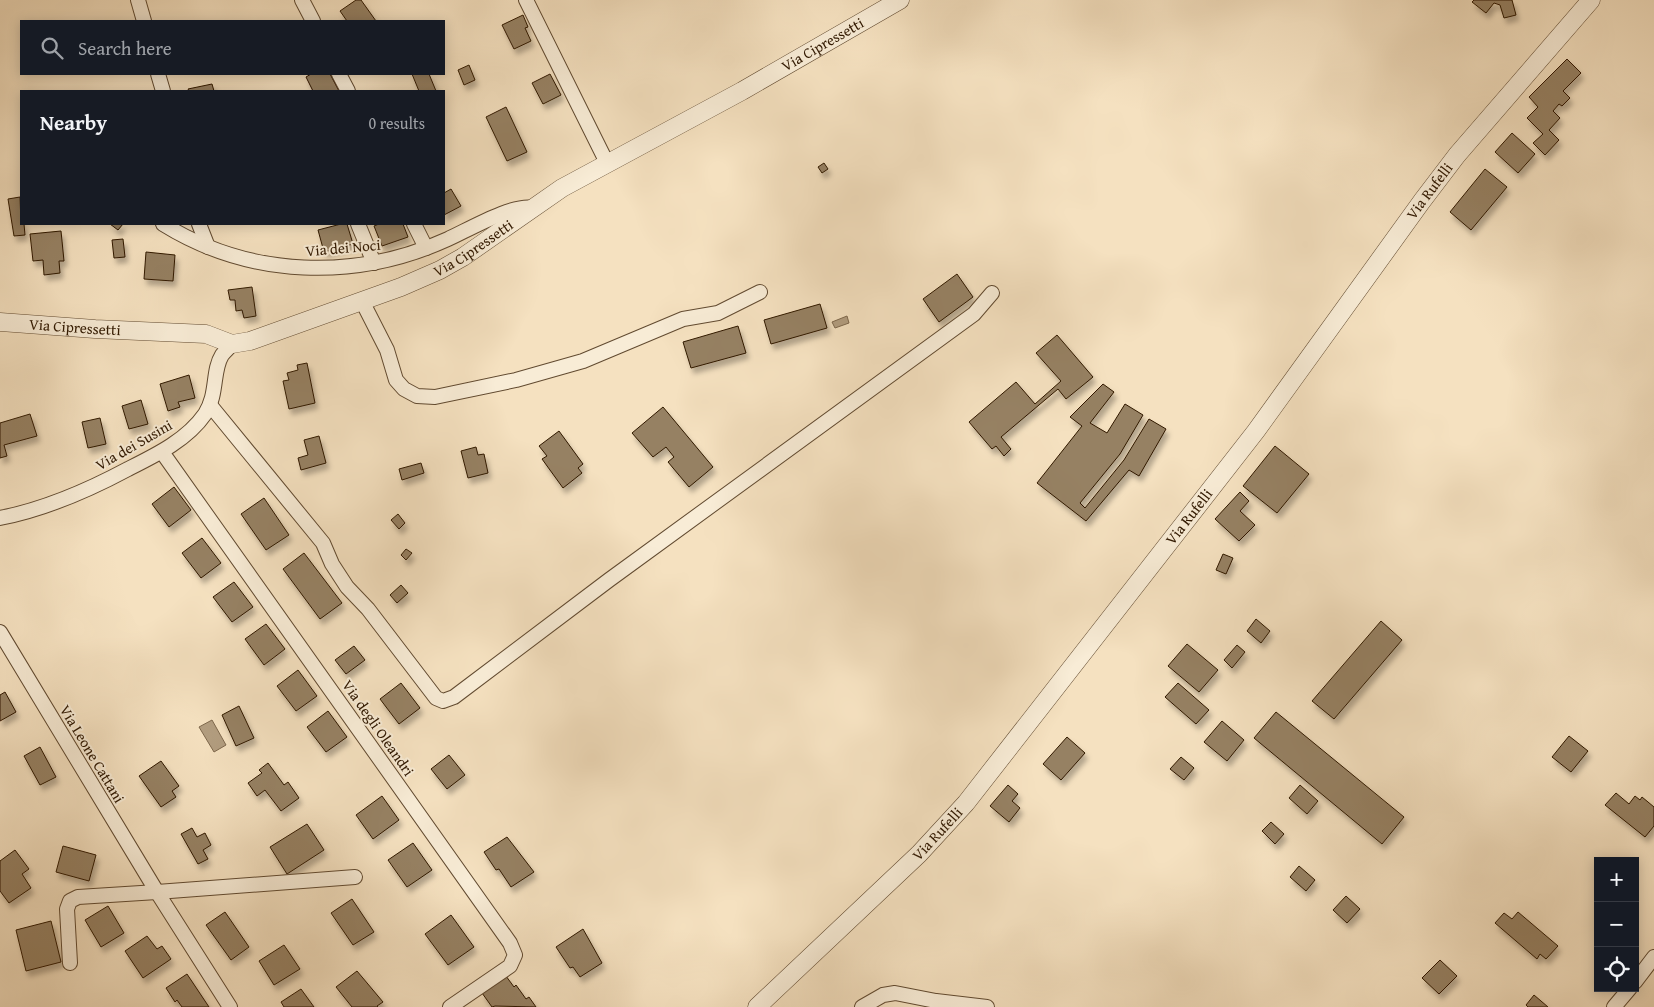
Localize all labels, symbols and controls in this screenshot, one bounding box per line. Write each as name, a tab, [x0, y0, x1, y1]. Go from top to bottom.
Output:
street label: Via Cipressetti	[777, 12, 867, 76]
search box	[20, 20, 445, 75]
icon: search	[38, 34, 66, 62]
text: Search here	[78, 34, 172, 62]
text: Nearby	[40, 107, 107, 138]
text: 0 results	[368, 111, 425, 135]
street label: Via Rufelli	[1401, 158, 1457, 223]
street label: Via Cipressetti	[430, 214, 517, 282]
street label: Via dei Noci	[305, 234, 381, 261]
street label: Via Cipressetti	[28, 313, 121, 340]
street label: Via dei Susini	[92, 414, 176, 475]
street label: Via Rufelli	[1160, 484, 1217, 549]
street label: Via degli Oleandri	[337, 675, 419, 780]
street label: Via Leone Cattani	[55, 701, 130, 807]
street label: Via Rufelli	[907, 802, 967, 865]
map controls	[1594, 857, 1639, 992]
button: +	[1594, 857, 1639, 902]
button: −	[1594, 902, 1639, 947]
button: locate	[1594, 947, 1639, 992]

